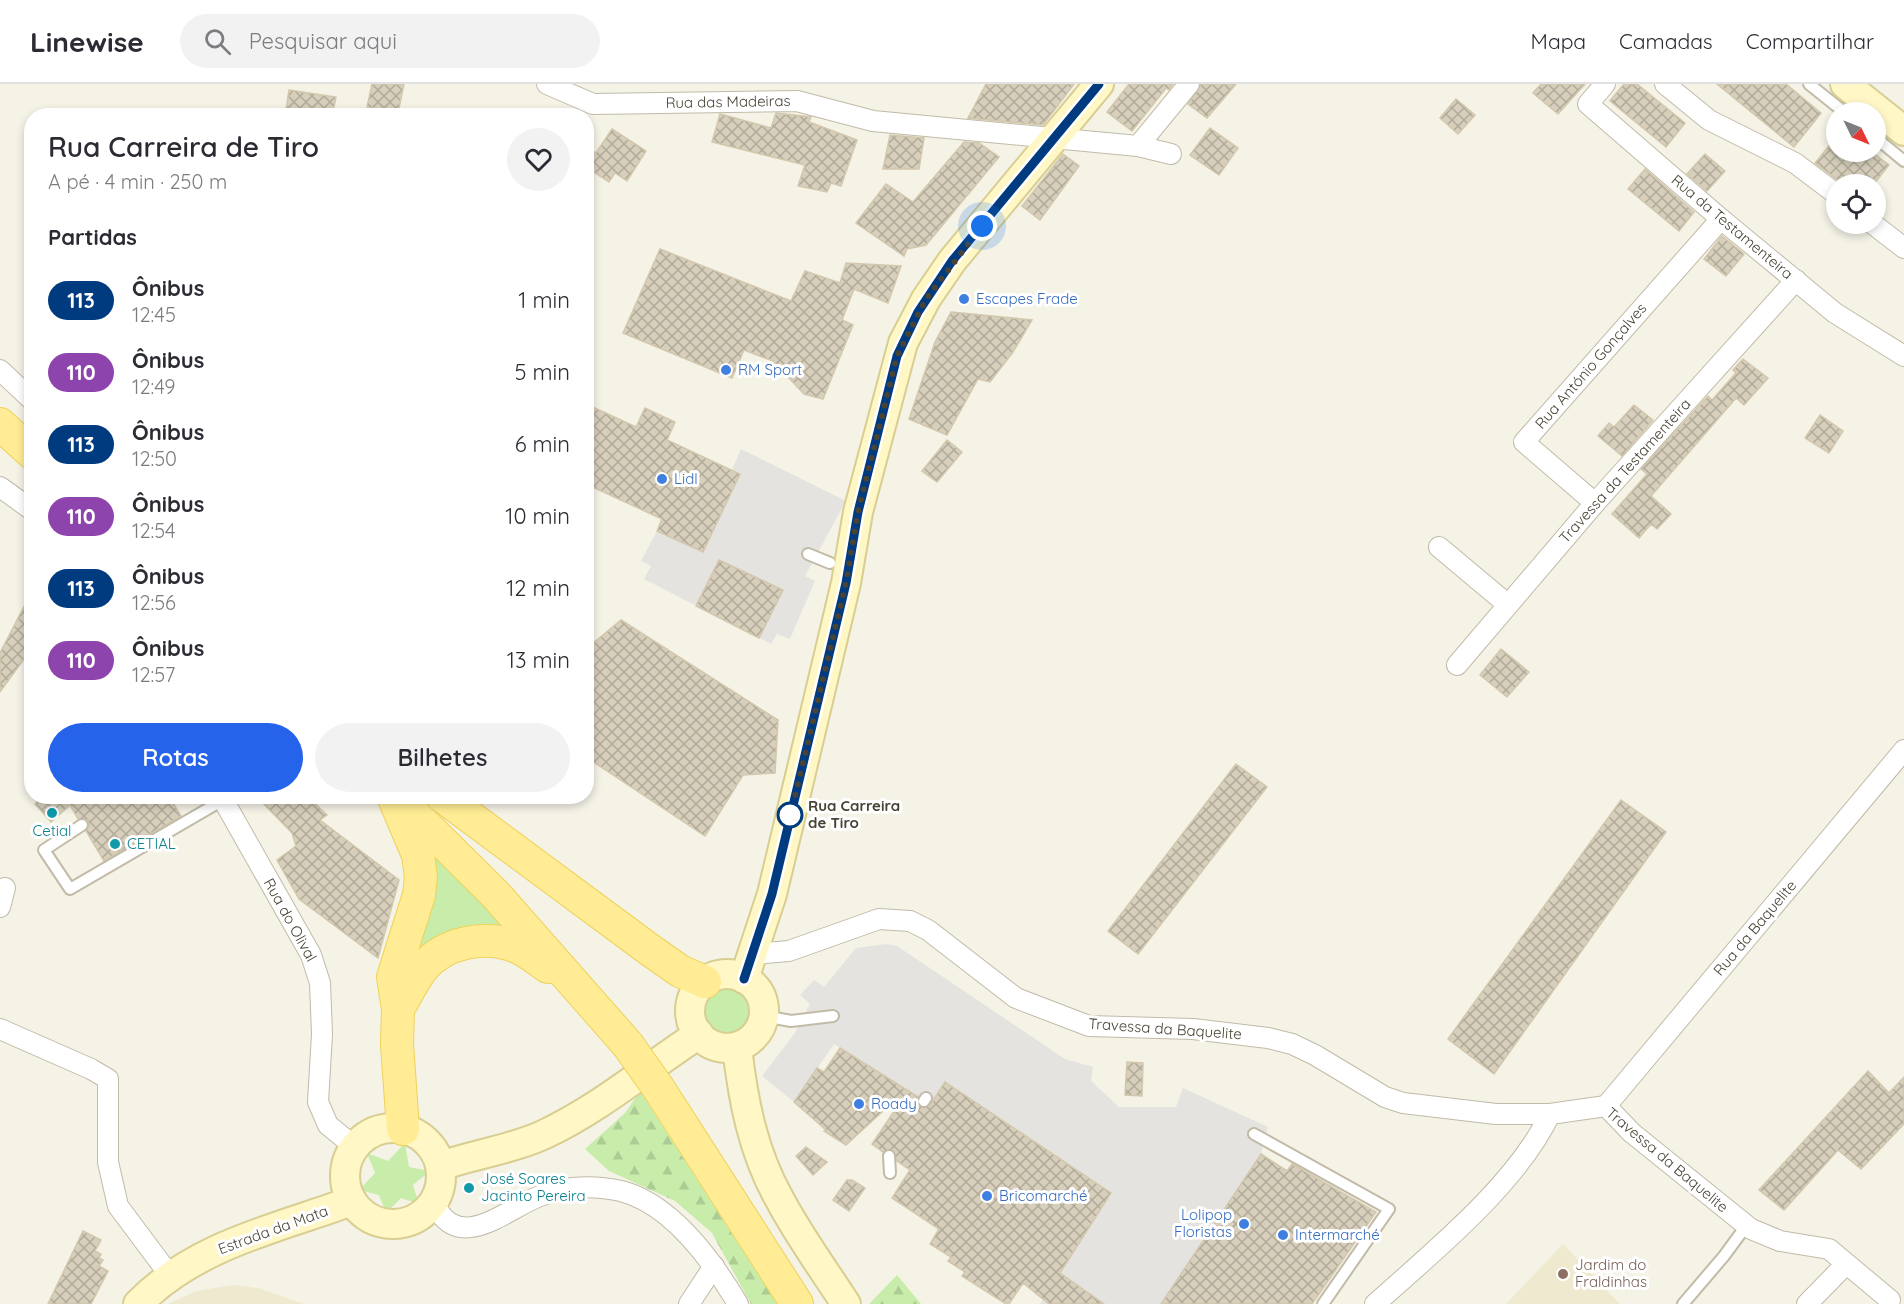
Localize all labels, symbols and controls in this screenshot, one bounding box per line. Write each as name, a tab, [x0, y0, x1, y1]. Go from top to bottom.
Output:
search box	[180, 14, 600, 68]
text: Linewise	[30, 24, 144, 59]
icon: search	[201, 25, 234, 58]
text: Pesquisar aqui	[249, 27, 397, 55]
text: Mapa	[1531, 28, 1586, 54]
text: Camadas	[1619, 28, 1713, 54]
text: Compartilhar	[1746, 28, 1874, 54]
street label: Rua das Madeiras	[665, 91, 791, 112]
north arrow	[1826, 102, 1886, 162]
map controls	[1826, 102, 1886, 234]
button: heart	[507, 128, 570, 191]
text: Rua Carreira de Tiro	[48, 129, 319, 164]
text: A pé · 4 min · 250 m	[48, 169, 227, 194]
street label: Rua da Testamenteira	[1668, 170, 1797, 283]
button: locate	[1826, 174, 1886, 234]
your location	[967, 211, 997, 241]
text: Partidas	[48, 223, 137, 251]
text: Ônibus	[132, 274, 204, 302]
text: 1 min	[518, 286, 570, 314]
text: 113	[67, 287, 95, 313]
place label: Escapes Frade	[976, 289, 1078, 308]
marker: Escapes Frade	[957, 292, 971, 306]
street label: Rua António Gonçalves	[1531, 299, 1650, 433]
text: 12:45	[132, 302, 176, 327]
text: Ônibus	[132, 346, 204, 374]
text: 5 min	[515, 358, 570, 386]
text: 110	[66, 359, 96, 385]
place label: RM Sport	[738, 360, 802, 379]
marker: RM Sport	[719, 363, 733, 377]
text: 12:49	[132, 374, 176, 399]
street label: Travessa da Testamenteira	[1555, 395, 1695, 547]
text: Ônibus	[132, 418, 204, 446]
text: 6 min	[515, 430, 570, 458]
text: 113	[67, 431, 95, 457]
text: 12:50	[132, 446, 177, 471]
place label: Lidl	[674, 469, 698, 488]
marker: Lidl	[655, 472, 669, 486]
text: Ônibus	[132, 490, 204, 518]
text: 10 min	[505, 502, 570, 530]
text: 110	[66, 503, 96, 529]
text: 12:54	[132, 518, 176, 543]
text: Ônibus	[132, 562, 204, 590]
text: 12 min	[506, 574, 570, 602]
text: 113	[67, 575, 95, 601]
text: 12:56	[132, 590, 176, 615]
text: Ônibus	[132, 634, 204, 662]
text: 13 min	[507, 646, 570, 674]
text: 110	[66, 647, 96, 673]
text: 12:57	[132, 662, 175, 687]
button: Rotas	[48, 723, 303, 792]
button: Bilhetes	[315, 723, 570, 792]
place label: Rua Carreira de Tiro	[808, 796, 900, 832]
marker: Rua Carreira de Tiro	[777, 802, 803, 828]
marker: Cetial	[45, 806, 59, 820]
place label: Cetial	[32, 821, 72, 840]
place label: CETIAL	[127, 834, 176, 853]
marker: CETIAL	[108, 837, 122, 851]
street label: Rua do Olival	[260, 875, 321, 965]
street label: Rua da Baquelite	[1709, 876, 1800, 979]
street label: Travessa da Baquelite	[1088, 1014, 1242, 1043]
place label: Roady	[871, 1094, 917, 1113]
marker: Roady	[852, 1097, 866, 1111]
street label: Travessa da Baquelite	[1602, 1103, 1732, 1216]
place label: José Soares Jacinto Pereira	[481, 1169, 586, 1205]
marker: José Soares Jacinto Pereira	[462, 1181, 476, 1195]
place label: Bricomarché	[999, 1186, 1088, 1205]
marker: Bricomarché	[980, 1189, 994, 1203]
street label: Estrada da Mata	[215, 1201, 330, 1258]
place label: Lolipop Floristas	[1174, 1205, 1232, 1241]
marker: Lolipop Floristas	[1237, 1217, 1251, 1231]
place label: Intermarché	[1295, 1225, 1380, 1244]
marker: Intermarché	[1276, 1228, 1290, 1242]
place label: Jardim do Fraldinhas	[1575, 1255, 1647, 1291]
marker: Jardim do Fraldinhas	[1556, 1267, 1570, 1281]

